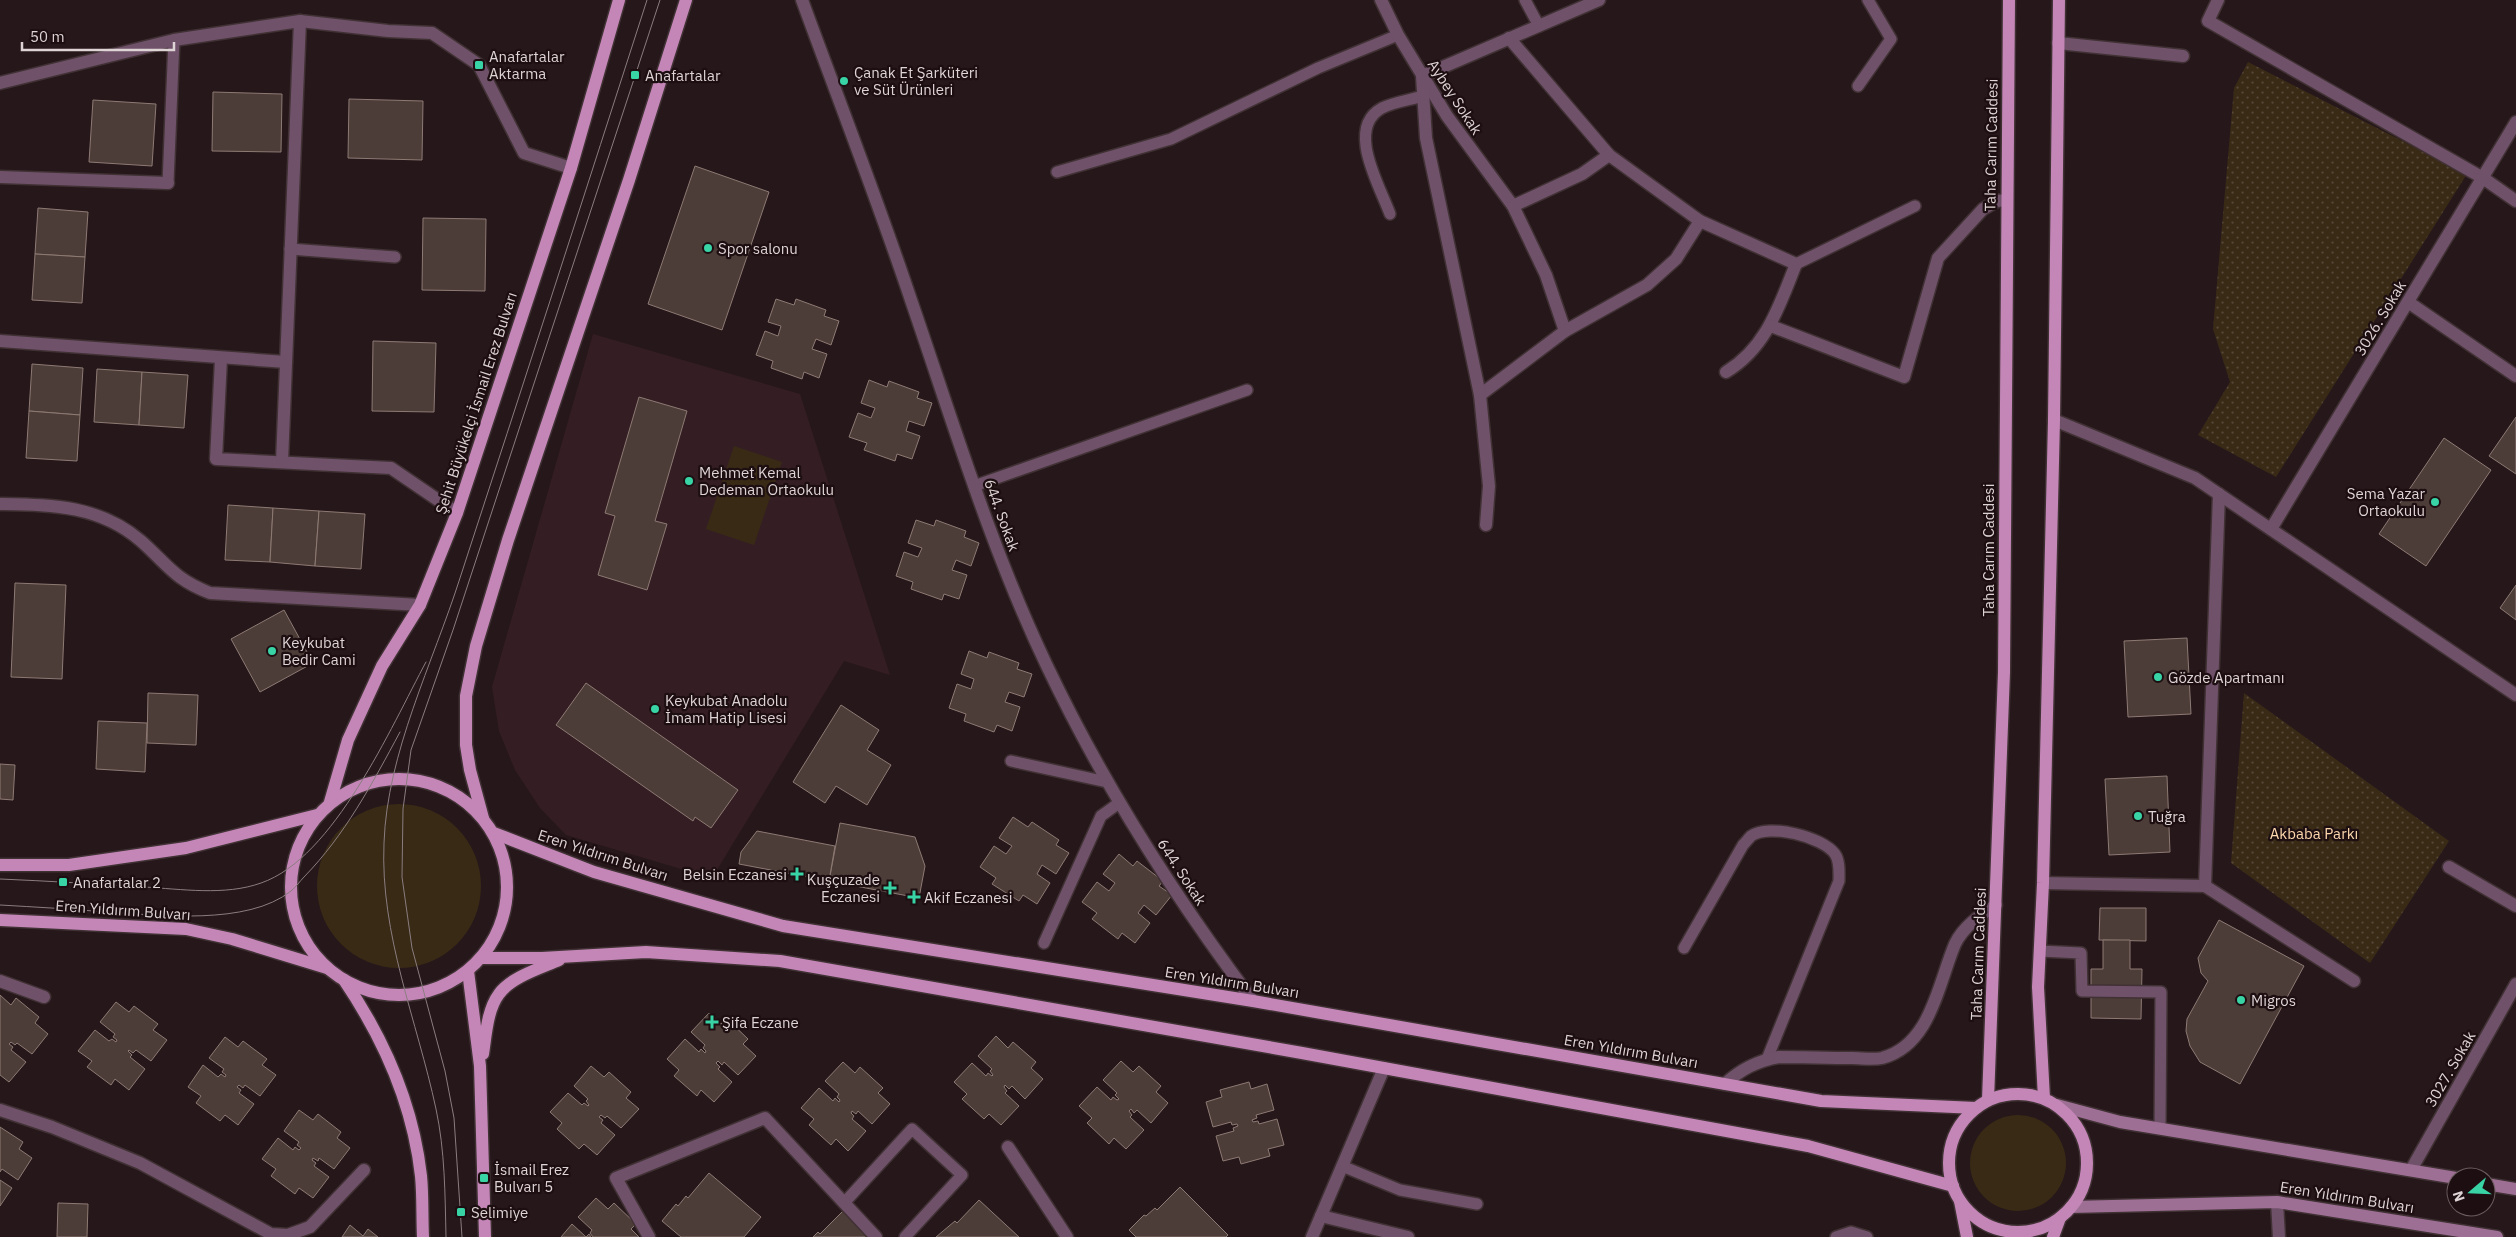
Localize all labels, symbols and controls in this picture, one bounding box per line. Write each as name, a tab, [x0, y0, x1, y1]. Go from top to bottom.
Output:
scale bar	[22, 20, 175, 52]
text: 50 m	[30, 27, 65, 46]
place label: Anafartalar Aktarma	[489, 47, 565, 83]
street label: Aybey Sokak	[1424, 56, 1486, 138]
marker: Anafartalar Aktarma	[473, 59, 485, 71]
place label: Çanak Et Şarküteri ve Süt Ürünleri	[854, 63, 978, 99]
place label: Anafartalar	[645, 66, 721, 85]
marker: Anafartalar	[629, 69, 641, 81]
marker: Çanak Et Şarküteri ve Süt Ürünleri	[838, 75, 850, 87]
street label: Taha Carım Caddesi	[1980, 78, 2002, 212]
place label: Spor salonu	[718, 239, 798, 258]
marker: Spor salonu	[702, 242, 714, 254]
street label: 3026. Sokak	[2350, 277, 2410, 359]
street label: Şehit Büyükelçi İsmail Erez Bulvarı	[431, 289, 521, 517]
place label: Mehmet Kemal Dedeman Ortaokulu	[699, 463, 834, 499]
marker: Mehmet Kemal Dedeman Ortaokulu	[683, 475, 695, 487]
street label: 644. Sokak	[980, 476, 1024, 554]
street label: Taha Carım Caddesi	[1979, 484, 1998, 616]
place label: Sema Yazar Ortaokulu	[2347, 484, 2425, 520]
marker: Sema Yazar Ortaokulu	[2429, 496, 2441, 508]
place label: Keykubat Bedir Cami	[282, 633, 356, 669]
marker: Keykubat Bedir Cami	[266, 645, 278, 657]
place label: Gözde Apartmanı	[2168, 668, 2285, 687]
marker: Gözde Apartmanı	[2152, 671, 2164, 683]
place label: Keykubat Anadolu İmam Hatip Lisesi	[665, 691, 787, 727]
marker: Keykubat Anadolu İmam Hatip Lisesi	[649, 703, 661, 715]
place label: Tuğra	[2148, 807, 2186, 826]
marker: Tuğra	[2132, 810, 2144, 822]
park label: Akbaba Parkı	[2270, 824, 2358, 843]
street label: Eren Yıldırım Bulvarı	[536, 825, 670, 885]
street label: 644. Sokak	[1153, 835, 1211, 909]
place label: Belsin Eczanesi	[683, 865, 787, 884]
marker: Belsin Eczanesi	[791, 868, 803, 880]
place label: Kuşçuzade Eczanesi	[807, 870, 880, 906]
place label: Anafartalar 2	[73, 873, 161, 892]
marker: Anafartalar 2	[57, 876, 69, 888]
marker: Kuşçuzade Eczanesi	[884, 882, 896, 894]
street label: Taha Carım Caddesi	[1966, 887, 1990, 1021]
place label: Akif Eczanesi	[924, 888, 1013, 907]
marker: Akif Eczanesi	[908, 891, 920, 903]
street label: Eren Yıldırım Bulvarı	[55, 896, 191, 924]
street label: Eren Yıldırım Bulvarı	[1163, 962, 1301, 1002]
place label: Migros	[2251, 991, 2296, 1010]
marker: Migros	[2235, 994, 2247, 1006]
place label: Şifa Eczane	[722, 1013, 799, 1032]
marker: Şifa Eczane	[706, 1016, 718, 1028]
street label: 3027. Sokak	[2421, 1028, 2479, 1110]
street label: Eren Yıldırım Bulvarı	[1563, 1030, 1699, 1072]
place label: İsmail Erez Bulvarı 5	[494, 1160, 569, 1196]
north arrow	[2446, 1167, 2496, 1217]
marker: İsmail Erez Bulvarı 5	[478, 1172, 490, 1184]
street label: Eren Yıldırım Bulvarı	[2278, 1177, 2416, 1217]
text: N	[2449, 1189, 2469, 1204]
place label: Selimiye	[471, 1203, 528, 1222]
marker: Selimiye	[455, 1206, 467, 1218]

